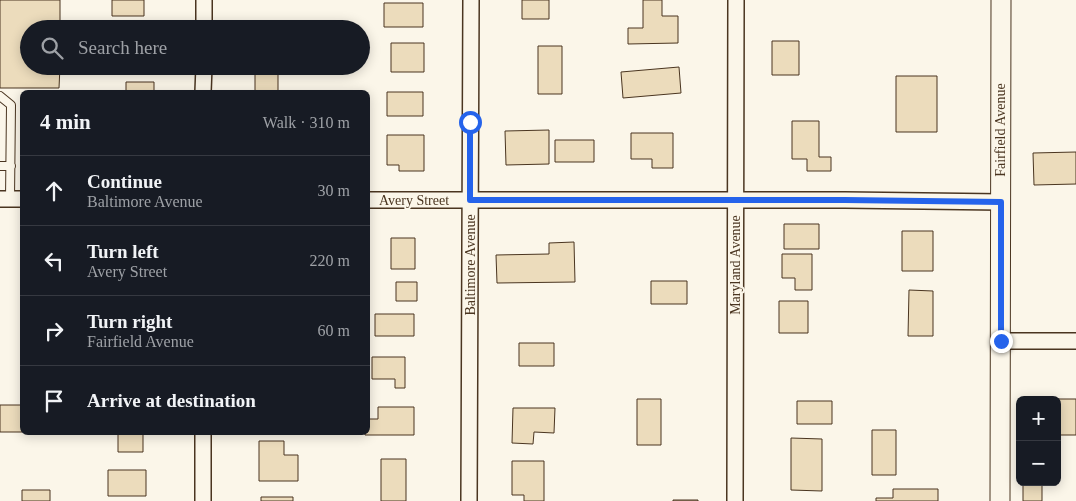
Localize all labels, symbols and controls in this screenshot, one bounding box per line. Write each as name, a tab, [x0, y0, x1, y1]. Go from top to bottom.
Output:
search box	[20, 20, 370, 75]
icon: search	[38, 34, 66, 62]
text: Search here	[78, 37, 167, 58]
street label: Fairfield Avenue	[993, 83, 1008, 177]
text: 4 min	[40, 110, 91, 134]
route start	[459, 111, 482, 134]
text: Walk · 310 m	[263, 114, 350, 131]
text: Continue	[87, 171, 162, 192]
icon: ahead	[40, 177, 68, 205]
text: 30 m	[318, 182, 350, 199]
text: Baltimore Avenue	[87, 193, 203, 210]
street label: Avery Street	[379, 193, 449, 208]
street label: Baltimore Avenue	[463, 214, 478, 316]
street label: Maryland Avenue	[728, 215, 743, 315]
text: Turn left	[87, 241, 159, 262]
icon: left	[40, 247, 68, 275]
text: 220 m	[310, 252, 350, 269]
text: Avery Street	[87, 263, 167, 280]
text: Turn right	[87, 311, 172, 332]
icon: right	[40, 317, 68, 345]
text: 60 m	[318, 322, 350, 339]
route end	[990, 330, 1013, 353]
text: Fairfield Avenue	[87, 333, 194, 350]
icon: arrive	[40, 387, 68, 415]
text: Arrive at destination	[87, 390, 256, 411]
map controls	[1016, 396, 1061, 486]
button: +	[1016, 396, 1061, 441]
button: −	[1016, 441, 1061, 486]

